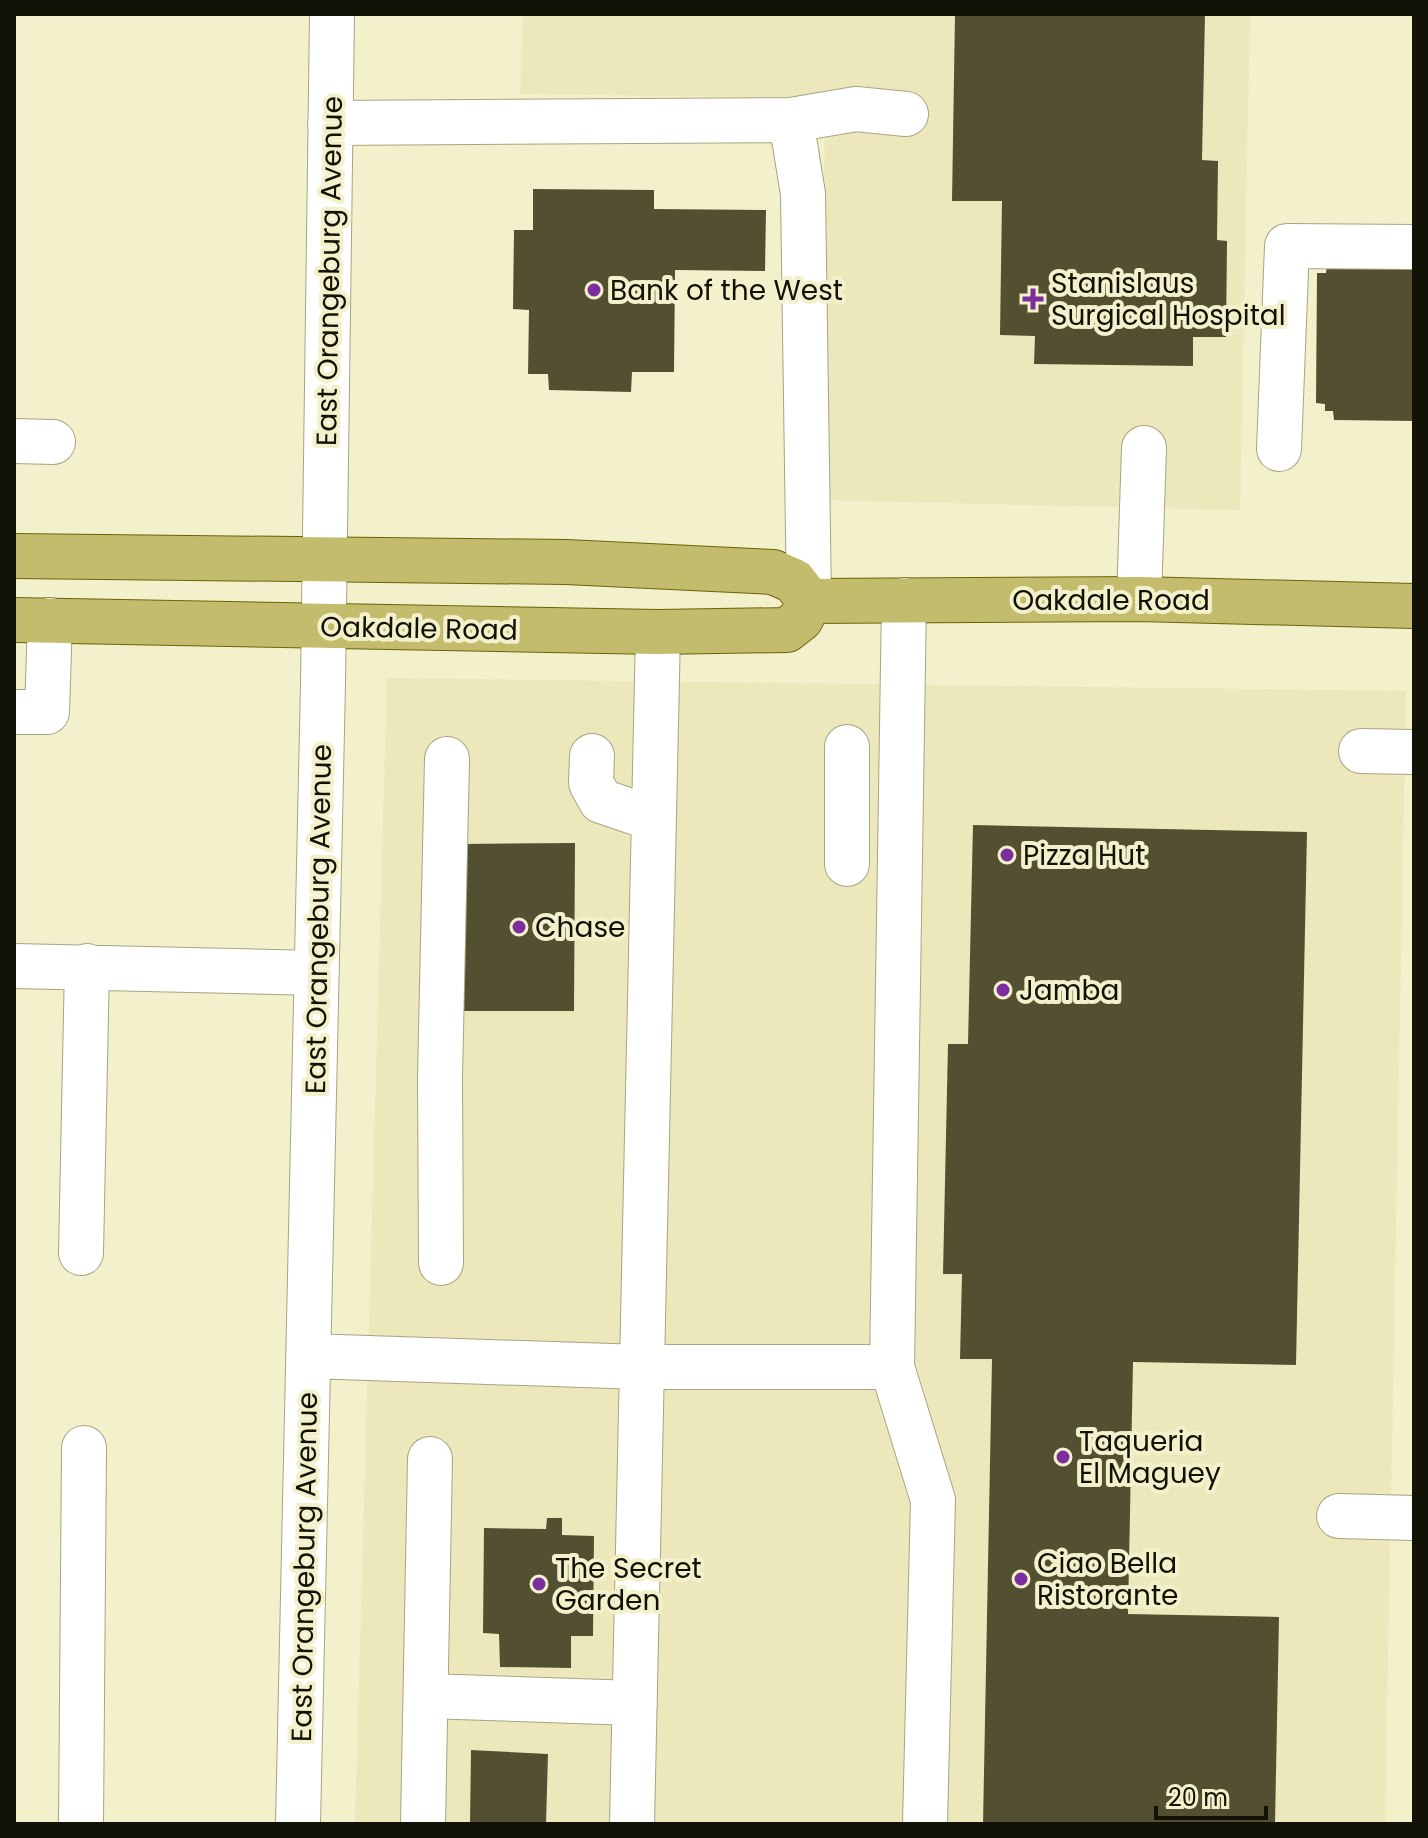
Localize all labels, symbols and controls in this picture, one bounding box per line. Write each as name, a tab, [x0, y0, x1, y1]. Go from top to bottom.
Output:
street label: East Orangeburg Avenue	[307, 96, 352, 446]
place label: Stanislaus Surgical Hospital	[1051, 264, 1286, 335]
place label: Bank of the West	[610, 271, 843, 310]
marker: Bank of the West	[585, 281, 603, 299]
marker: Stanislaus Surgical Hospital	[1022, 288, 1044, 310]
street label: Oakdale Road	[1012, 581, 1210, 620]
street label: Oakdale Road	[320, 607, 518, 650]
street label: East Orangeburg Avenue	[296, 744, 341, 1094]
place label: Pizza Hut	[1023, 836, 1145, 875]
marker: Pizza Hut	[998, 846, 1016, 864]
place label: Chase	[535, 908, 625, 947]
marker: Chase	[510, 918, 528, 936]
place label: Jamba	[1019, 971, 1119, 1010]
marker: Jamba	[994, 981, 1012, 999]
street label: East Orangeburg Avenue	[282, 1392, 327, 1742]
place label: Taqueria El Maguey	[1079, 1422, 1221, 1493]
marker: Taqueria El Maguey	[1054, 1448, 1072, 1466]
place label: Ciao Bella Ristorante	[1037, 1544, 1179, 1615]
place label: The Secret Garden	[555, 1549, 702, 1620]
marker: Ciao Bella Ristorante	[1012, 1570, 1030, 1588]
marker: The Secret Garden	[530, 1575, 548, 1593]
scale bar	[1156, 1770, 1266, 1820]
text: 20 m	[1168, 1781, 1228, 1814]

